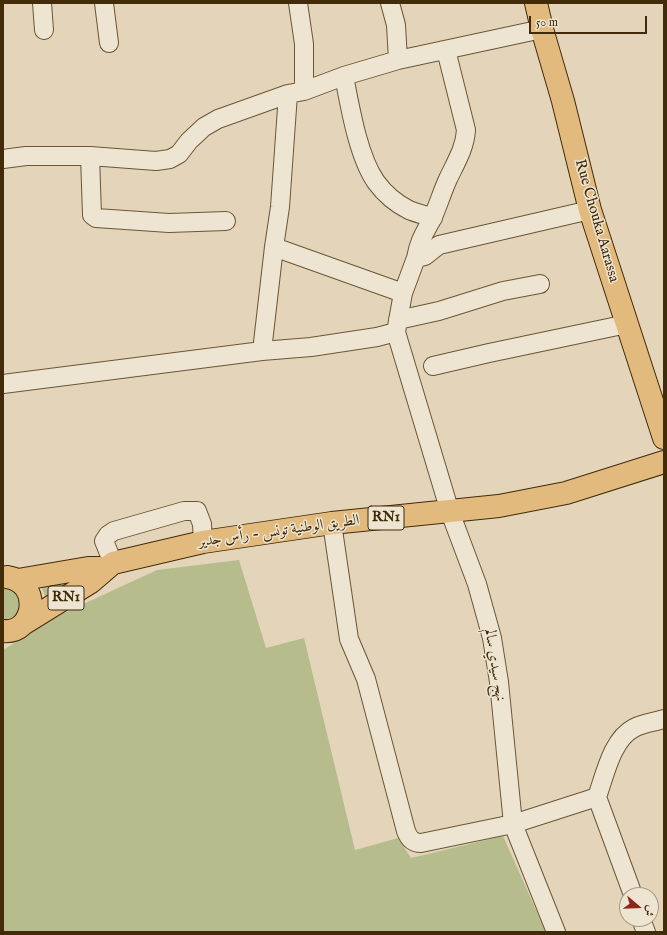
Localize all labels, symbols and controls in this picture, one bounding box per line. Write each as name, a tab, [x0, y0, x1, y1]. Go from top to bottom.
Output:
scale bar	[531, 8, 649, 34]
text: 50 m	[536, 15, 558, 30]
street label: Rue Chouka Aarassa	[570, 157, 622, 285]
road number: RN1	[368, 506, 404, 530]
street label: الطريق الوطنية تونس - رأس جدير	[197, 512, 361, 552]
road number: RN1	[48, 586, 84, 610]
street label: نهج سيدي سالم	[479, 627, 509, 703]
north arrow	[619, 887, 659, 927]
text: ش	[641, 903, 658, 918]

